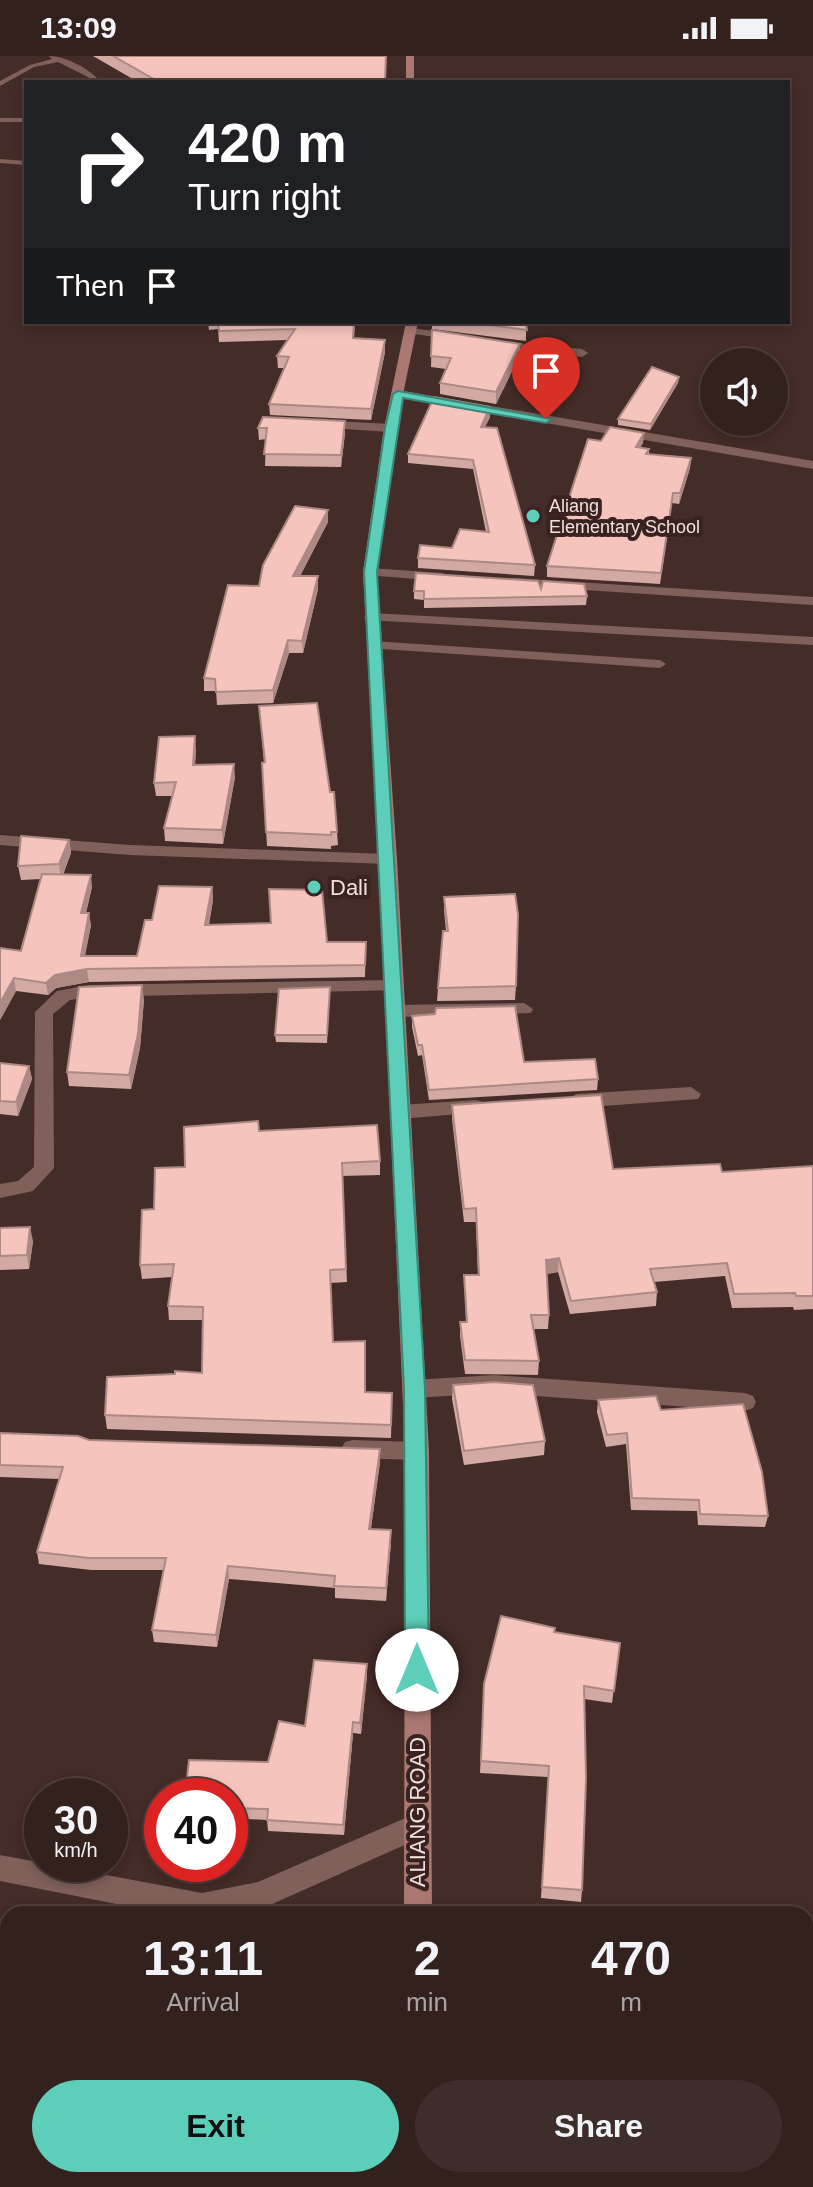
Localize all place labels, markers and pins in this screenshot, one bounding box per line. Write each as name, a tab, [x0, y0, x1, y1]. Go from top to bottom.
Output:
pin	[512, 337, 580, 419]
place label: Aliang Elementary School	[549, 496, 700, 537]
marker: Aliang Elementary School	[524, 507, 542, 525]
place label: Dali	[330, 875, 368, 900]
marker: Dali	[305, 878, 323, 896]

